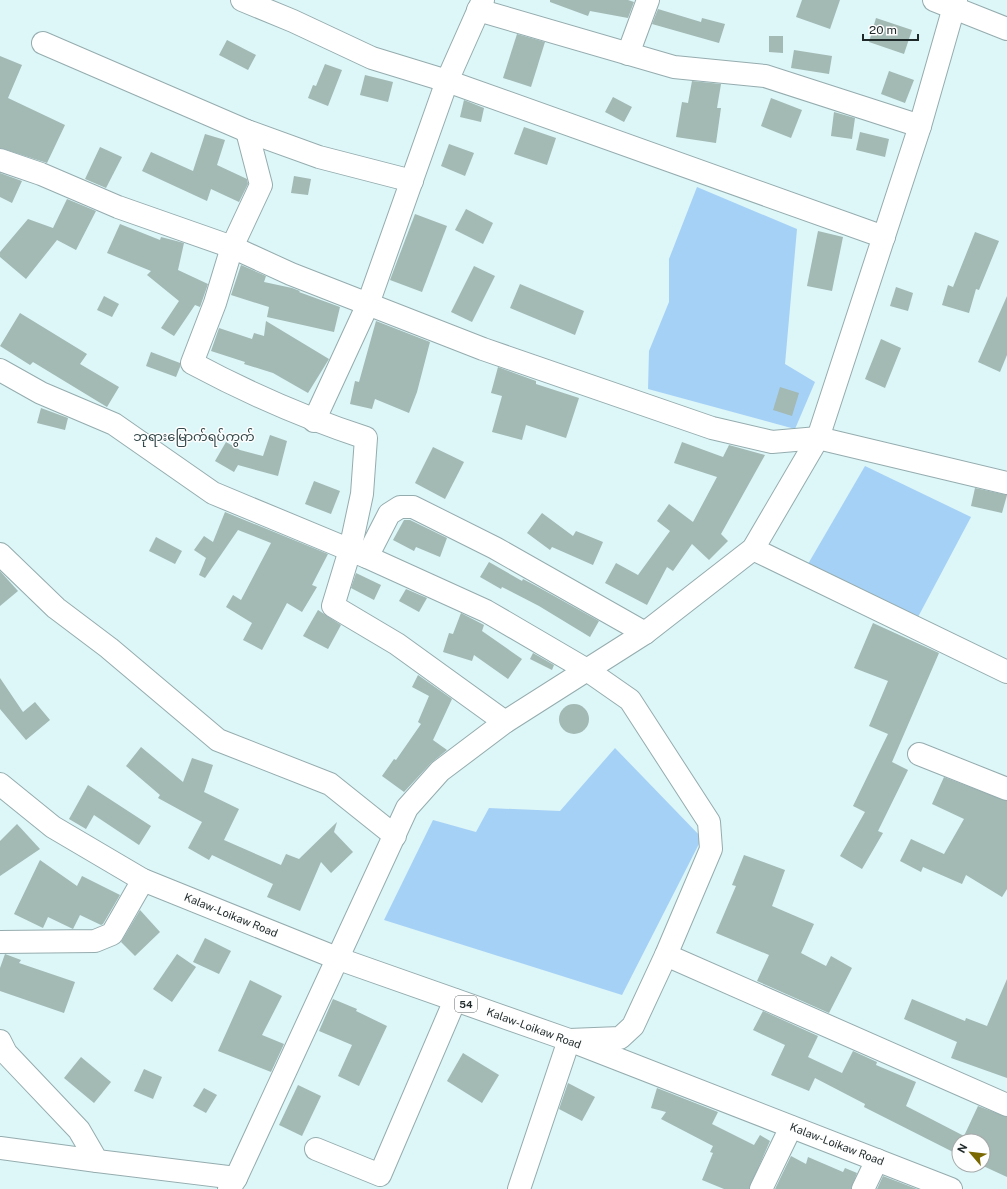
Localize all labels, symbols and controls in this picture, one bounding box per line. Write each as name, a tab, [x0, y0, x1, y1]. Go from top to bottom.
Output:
scale bar	[863, 16, 918, 42]
text: 20 m	[869, 23, 897, 37]
district label: ဘုရားမြောက်ရပ်ကွက်	[133, 428, 255, 447]
street label: Kalaw-Loikaw Road	[183, 891, 279, 939]
road number: 54	[455, 996, 477, 1012]
street label: Kalaw-Loikaw Road	[485, 1005, 583, 1051]
street label: Kalaw-Loikaw Road	[788, 1121, 886, 1167]
north arrow	[951, 1133, 991, 1173]
text: N	[955, 1142, 969, 1155]

